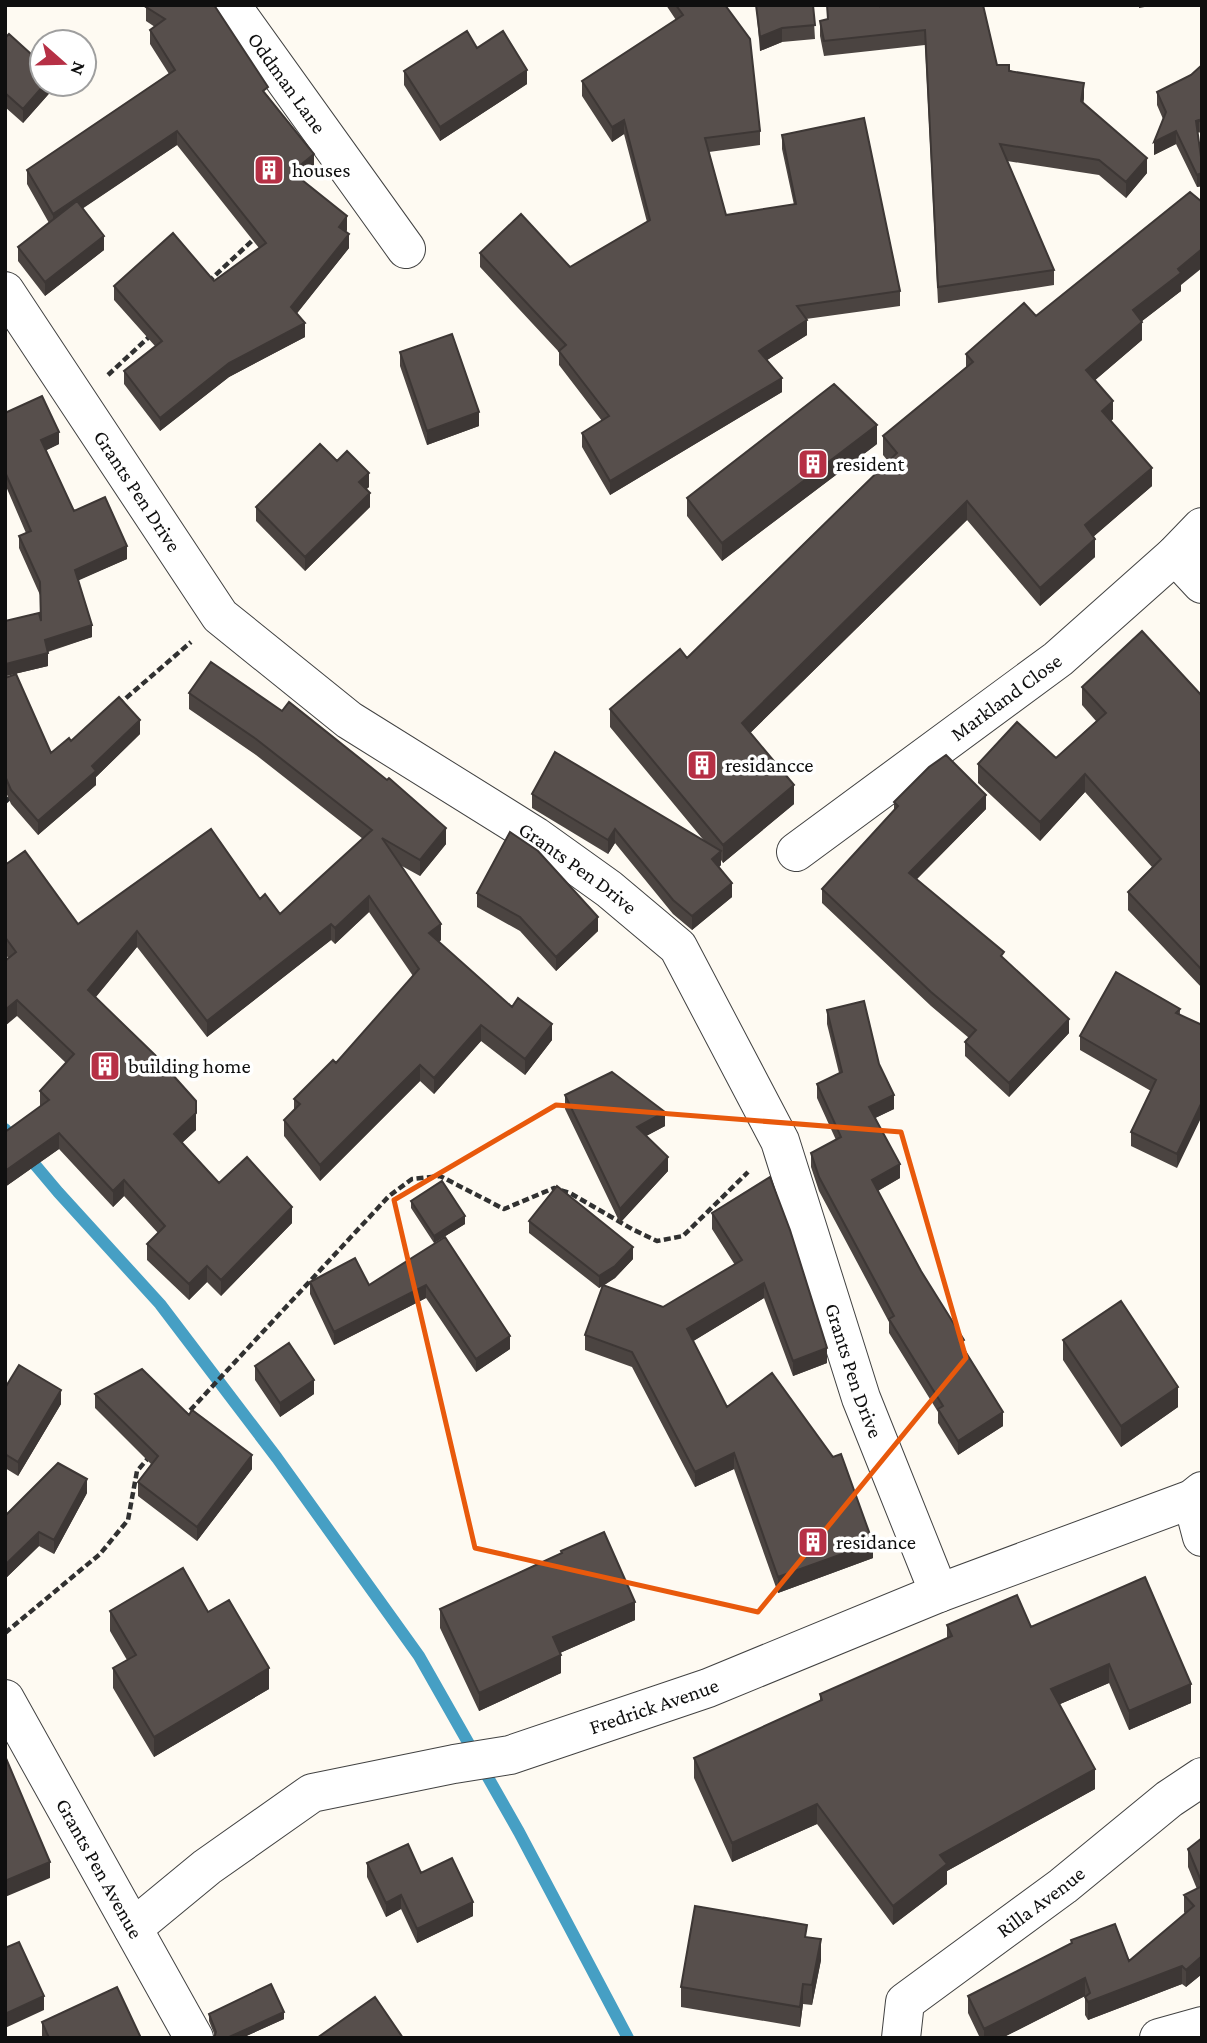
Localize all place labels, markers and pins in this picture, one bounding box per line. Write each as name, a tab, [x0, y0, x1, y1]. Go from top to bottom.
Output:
building icon: houses	[252, 153, 286, 187]
place label: houses	[292, 158, 351, 182]
building icon: resident	[796, 447, 830, 481]
place label: resident	[836, 452, 906, 476]
building icon: residancce	[685, 748, 719, 782]
place label: residancce	[725, 753, 814, 777]
building icon: building home	[88, 1049, 122, 1083]
place label: building home	[128, 1054, 251, 1078]
building icon: residance	[796, 1525, 830, 1559]
place label: residance	[836, 1530, 916, 1554]

